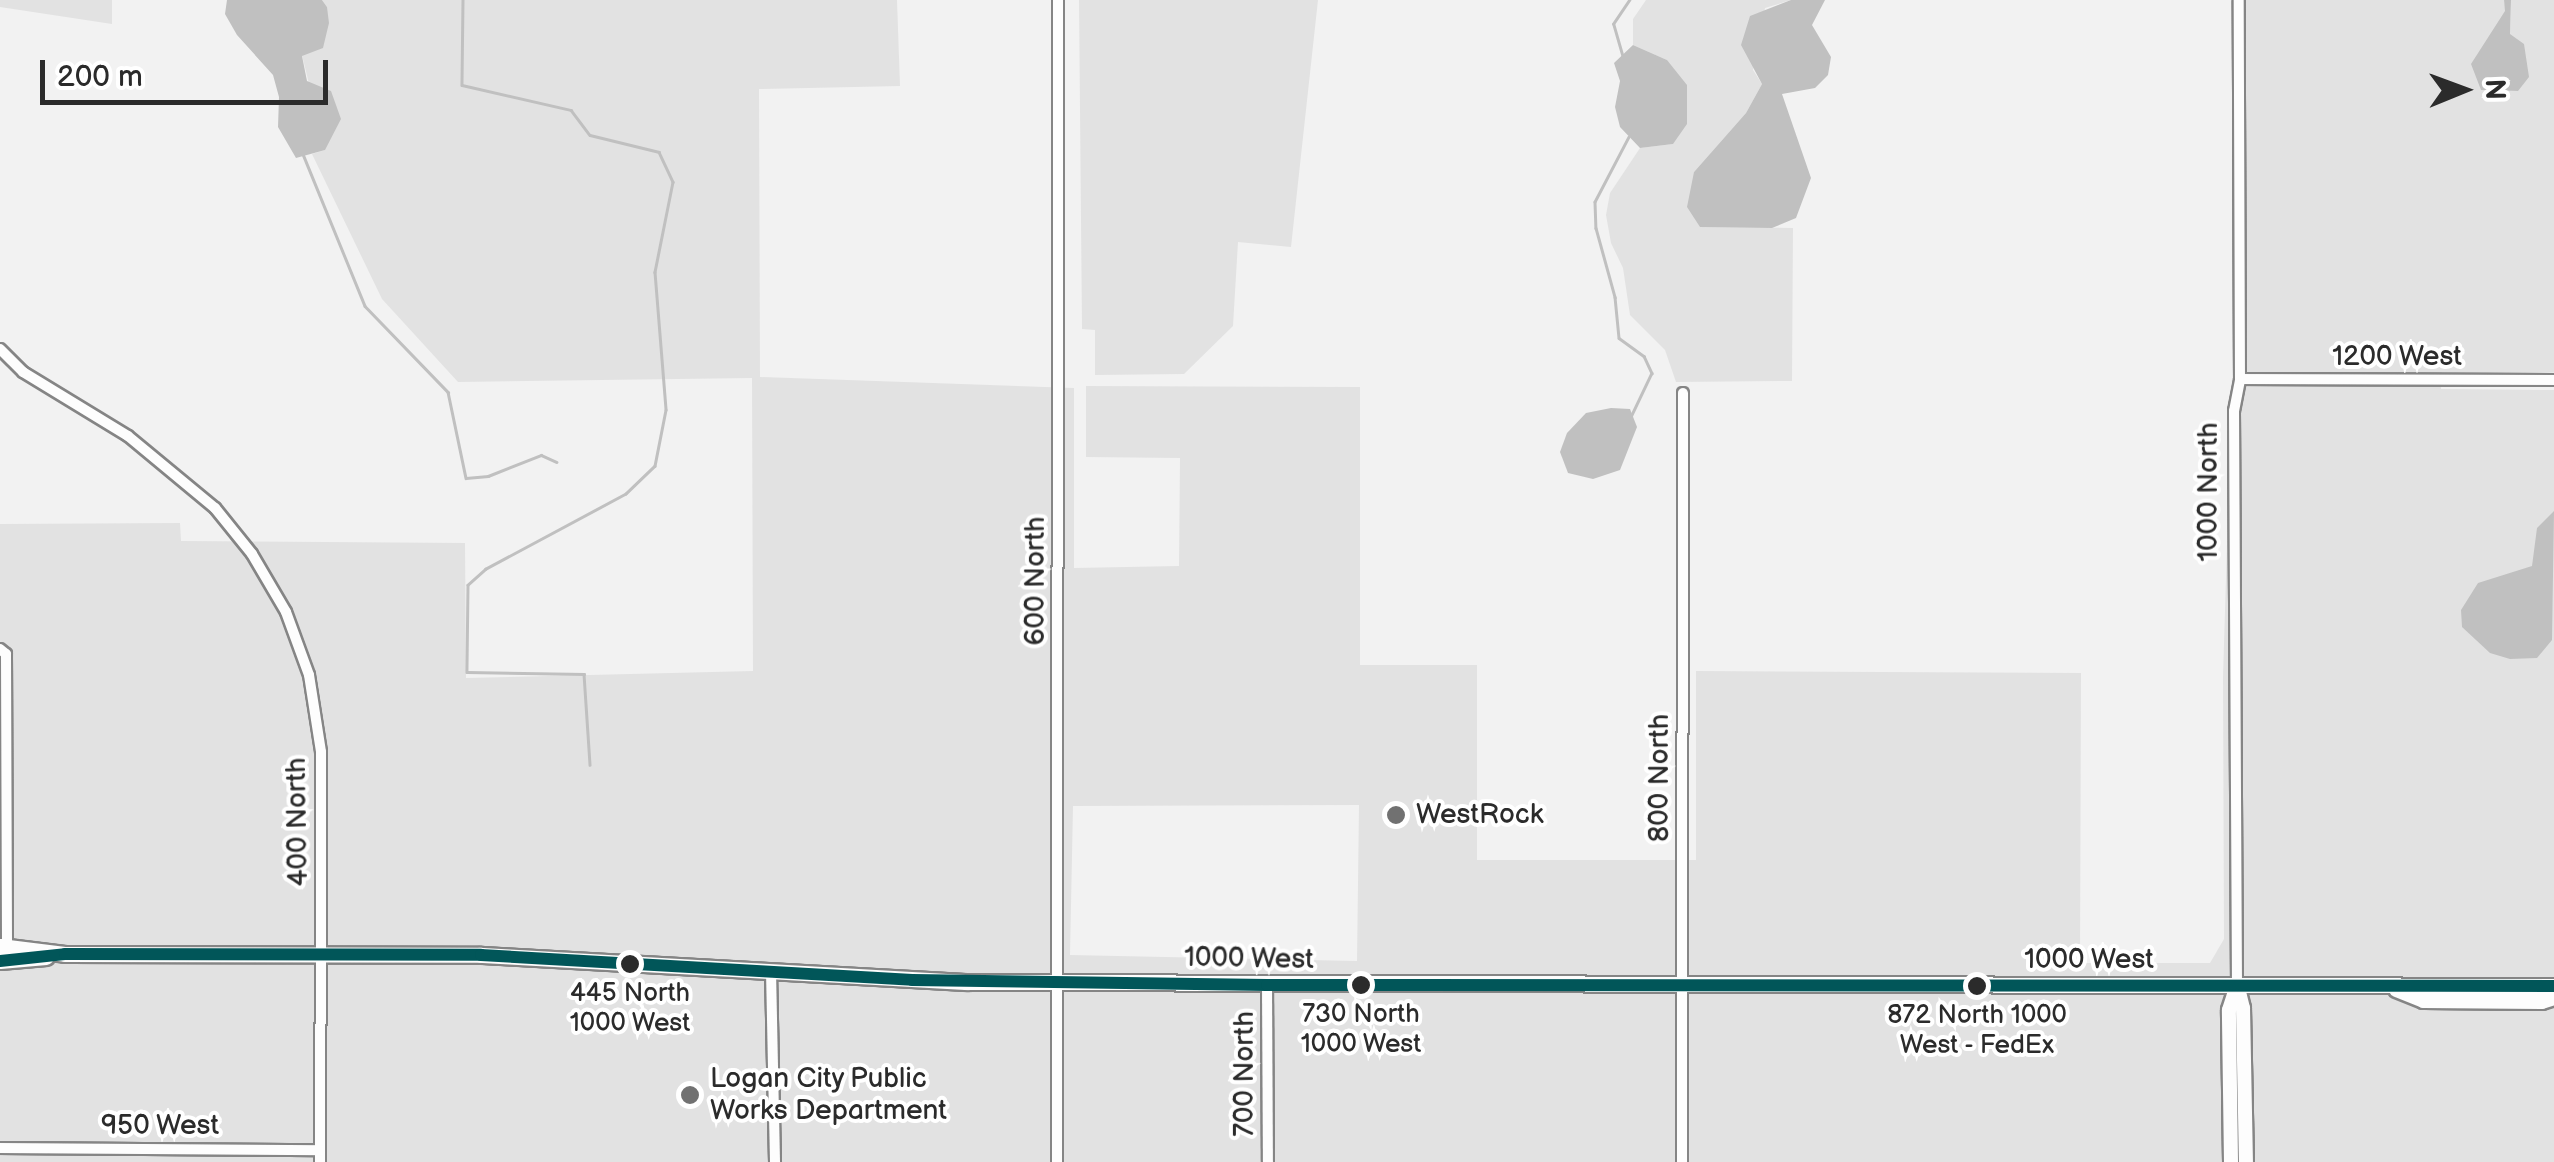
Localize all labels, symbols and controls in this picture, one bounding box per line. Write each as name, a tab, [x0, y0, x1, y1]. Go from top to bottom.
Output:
scale bar	[45, 40, 332, 102]
north arrow	[2414, 40, 2514, 140]
text: 200 m	[57, 59, 143, 95]
text: N	[2478, 79, 2511, 100]
street label: 1200 West	[2332, 340, 2462, 374]
street label: 1000 North	[2192, 422, 2226, 562]
street label: 600 North	[1019, 516, 1053, 646]
street label: 800 North	[1643, 714, 1677, 842]
street label: 400 North	[280, 757, 316, 887]
place label: WestRock	[1416, 798, 1543, 832]
marker: WestRock	[1385, 804, 1407, 826]
street label: 1000 West	[1183, 941, 1315, 977]
street label: 1000 West	[2024, 943, 2154, 977]
marker: 445 North 1000 West	[620, 954, 640, 974]
marker: 730 North 1000 West	[1351, 975, 1371, 995]
marker: 872 North 1000 West - FedEx	[1967, 976, 1987, 996]
place label: 445 North 1000 West	[569, 978, 691, 1040]
place label: 730 North 1000 West	[1300, 999, 1422, 1060]
place label: 872 North 1000 West - FedEx	[1887, 1000, 2067, 1062]
street label: 700 North	[1228, 1011, 1262, 1137]
place label: Logan City Public Works Department	[710, 1062, 947, 1128]
marker: Logan City Public Works Department	[679, 1084, 701, 1106]
street label: 950 West	[100, 1109, 220, 1143]

